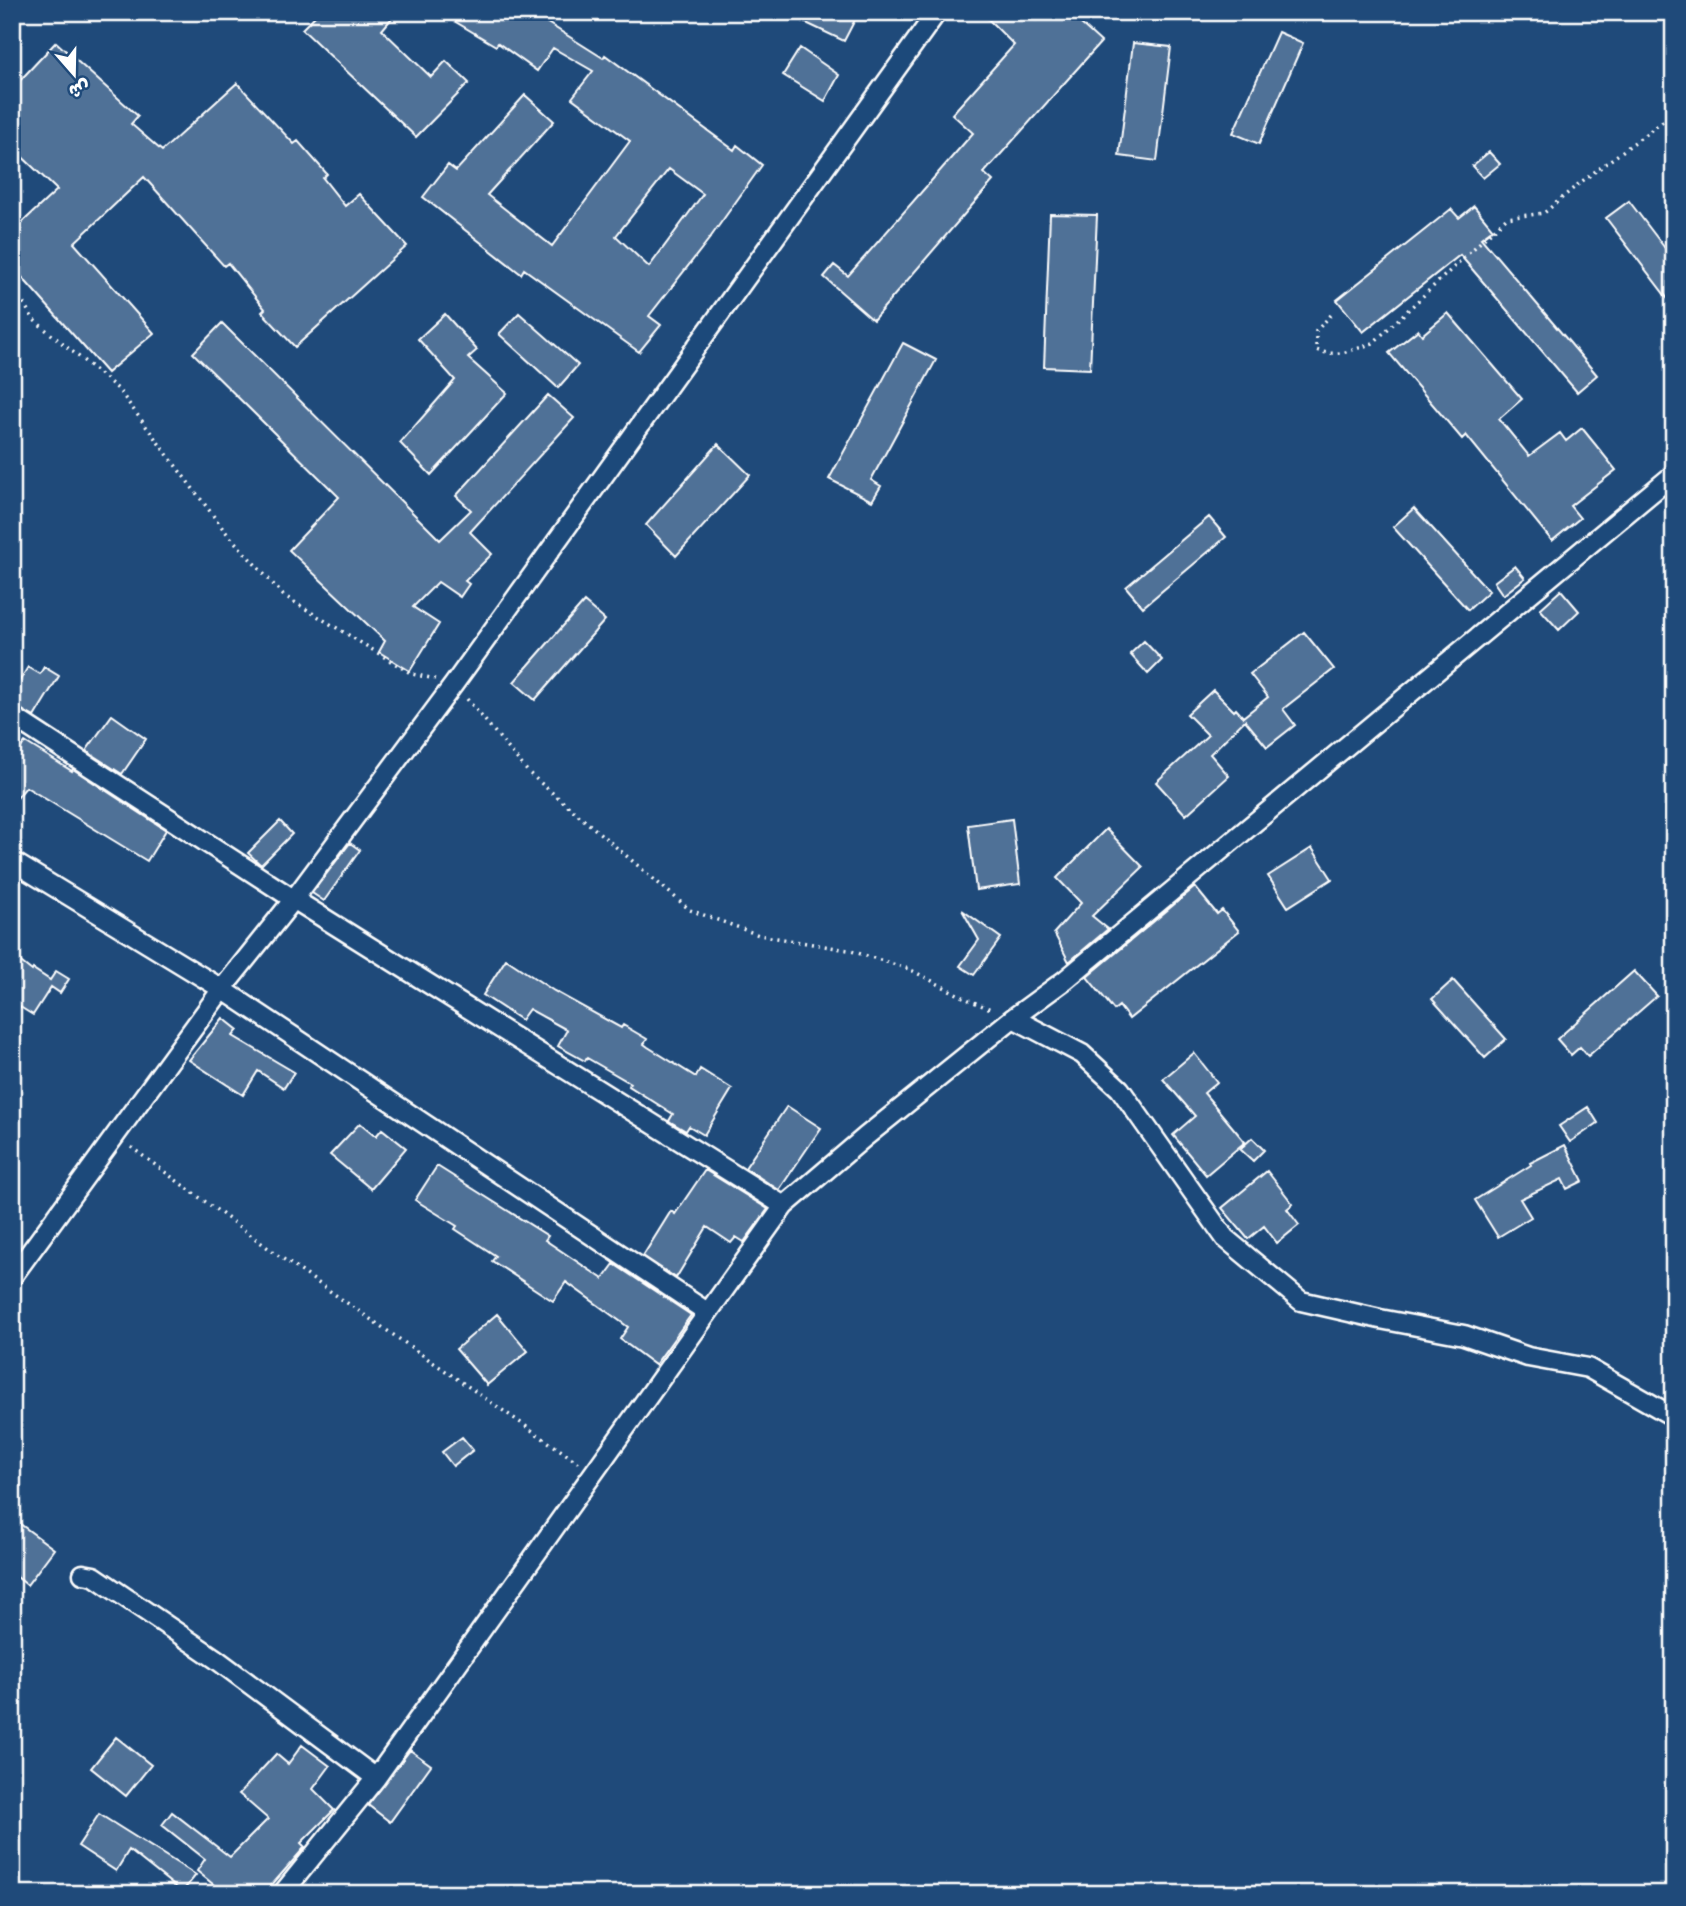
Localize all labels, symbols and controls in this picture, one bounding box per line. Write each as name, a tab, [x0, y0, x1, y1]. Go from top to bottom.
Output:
north arrow	[38, 38, 108, 108]
text: ش	[65, 72, 94, 105]

